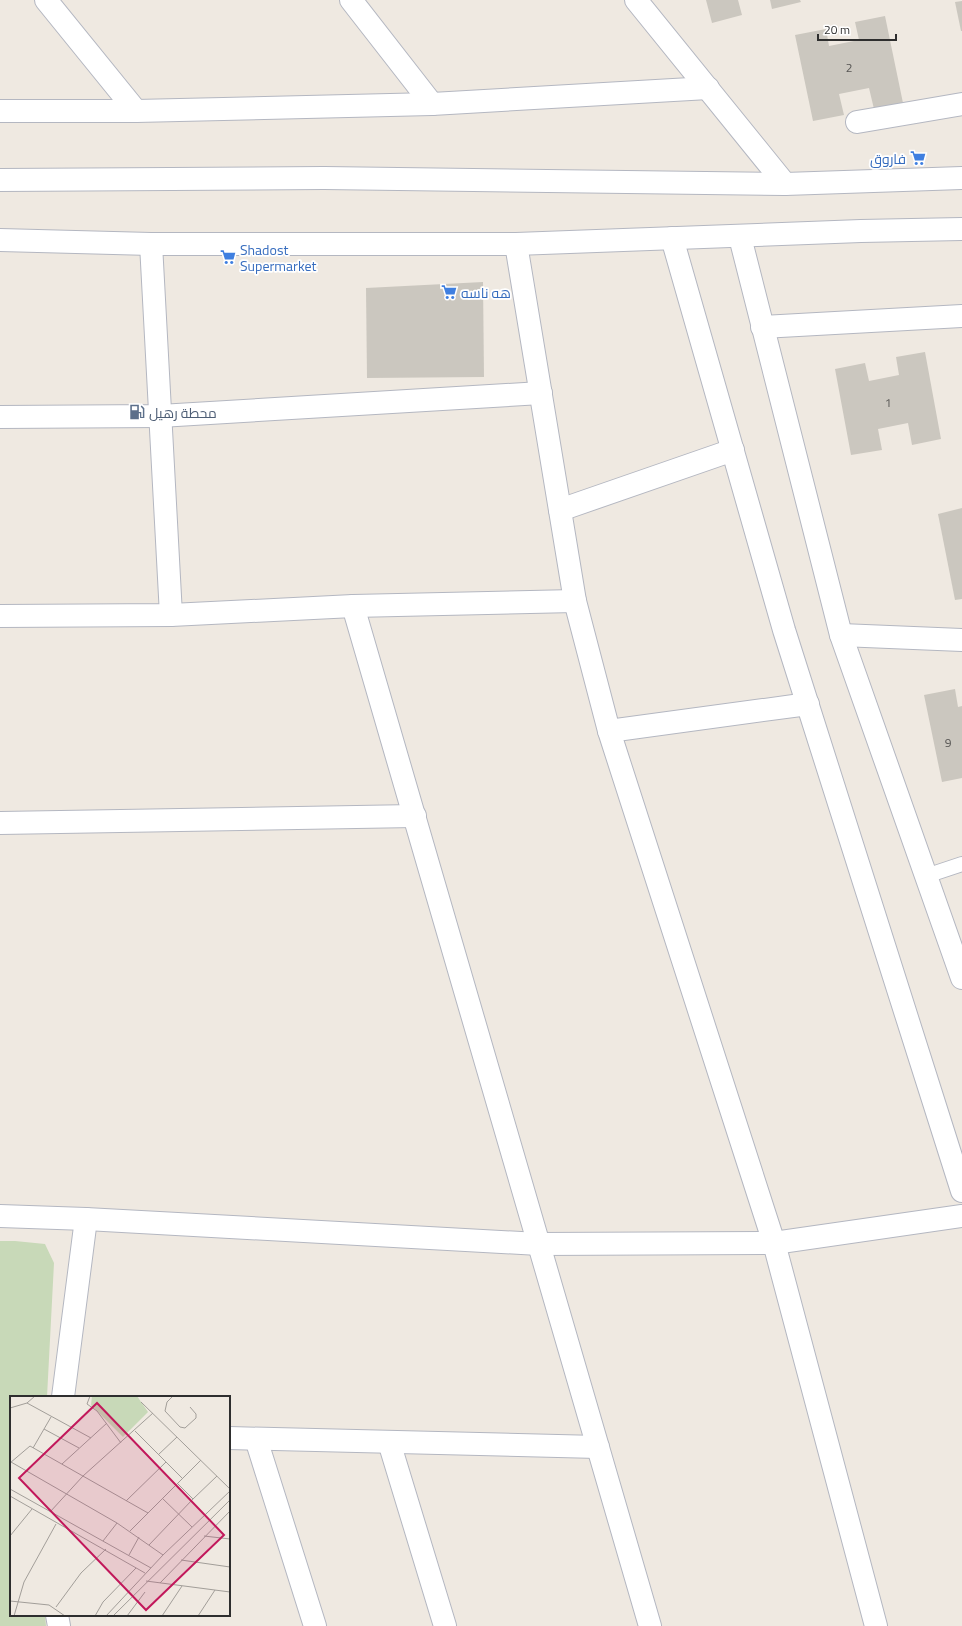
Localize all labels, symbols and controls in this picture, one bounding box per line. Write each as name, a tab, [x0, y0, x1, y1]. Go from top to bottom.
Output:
scale bar	[818, 16, 896, 42]
text: 20 m	[824, 20, 850, 39]
house number: 2	[846, 58, 852, 77]
place label: فاروق	[870, 148, 906, 169]
supermarket icon: فاروق	[909, 149, 927, 167]
place label: Shadost Supermarket	[240, 239, 316, 276]
supermarket icon: Shadost Supermarket	[219, 248, 237, 266]
place label: هه ناسه	[461, 282, 511, 303]
supermarket icon: هه ناسه	[440, 283, 458, 301]
house number: 1	[885, 393, 891, 412]
place label: محطة رهيل	[149, 402, 217, 423]
fuel station icon: محطة رهيل	[128, 403, 146, 421]
house number: 9	[945, 733, 952, 752]
inset map	[10, 1396, 230, 1616]

